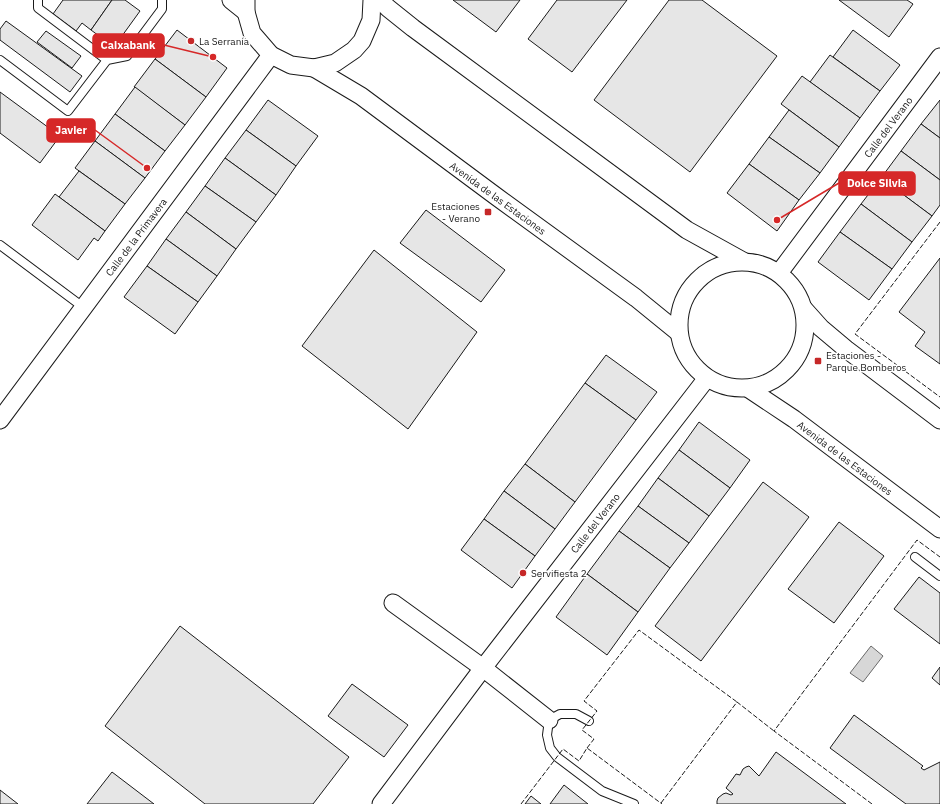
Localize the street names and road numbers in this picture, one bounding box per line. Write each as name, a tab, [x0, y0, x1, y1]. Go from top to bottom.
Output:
street label: Calle del Verano	[861, 94, 916, 160]
street label: Avenida de las Estaciones	[447, 159, 548, 238]
street label: Calle de la Primavera	[103, 195, 170, 279]
street label: Avenida de las Estaciones	[795, 418, 895, 499]
street label: Calle del Verano	[568, 490, 623, 556]

